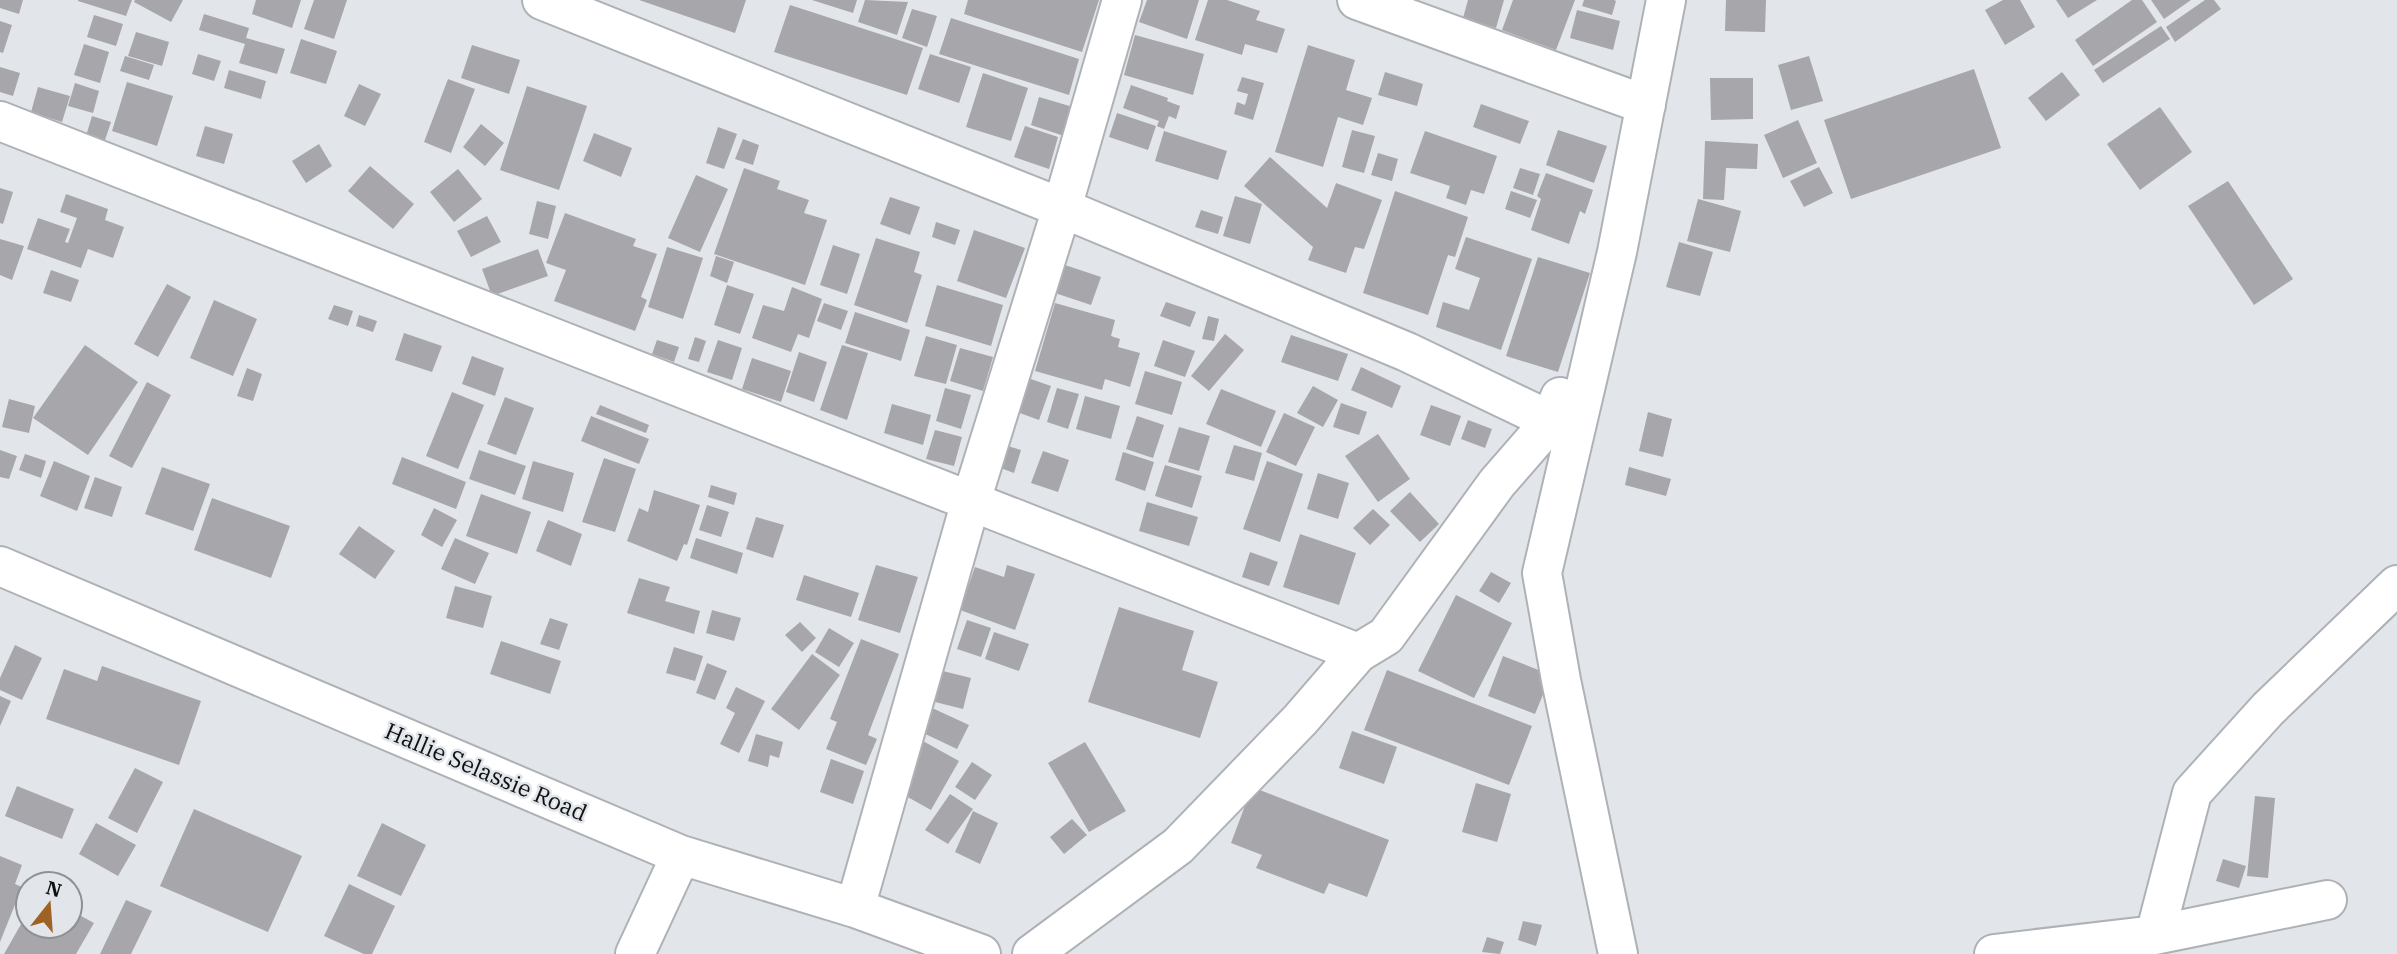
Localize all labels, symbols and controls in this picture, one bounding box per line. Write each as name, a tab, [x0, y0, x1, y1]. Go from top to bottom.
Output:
street label: Hallie Selassie Road	[381, 715, 592, 827]
north arrow	[14, 870, 84, 940]
text: N	[43, 875, 65, 902]

